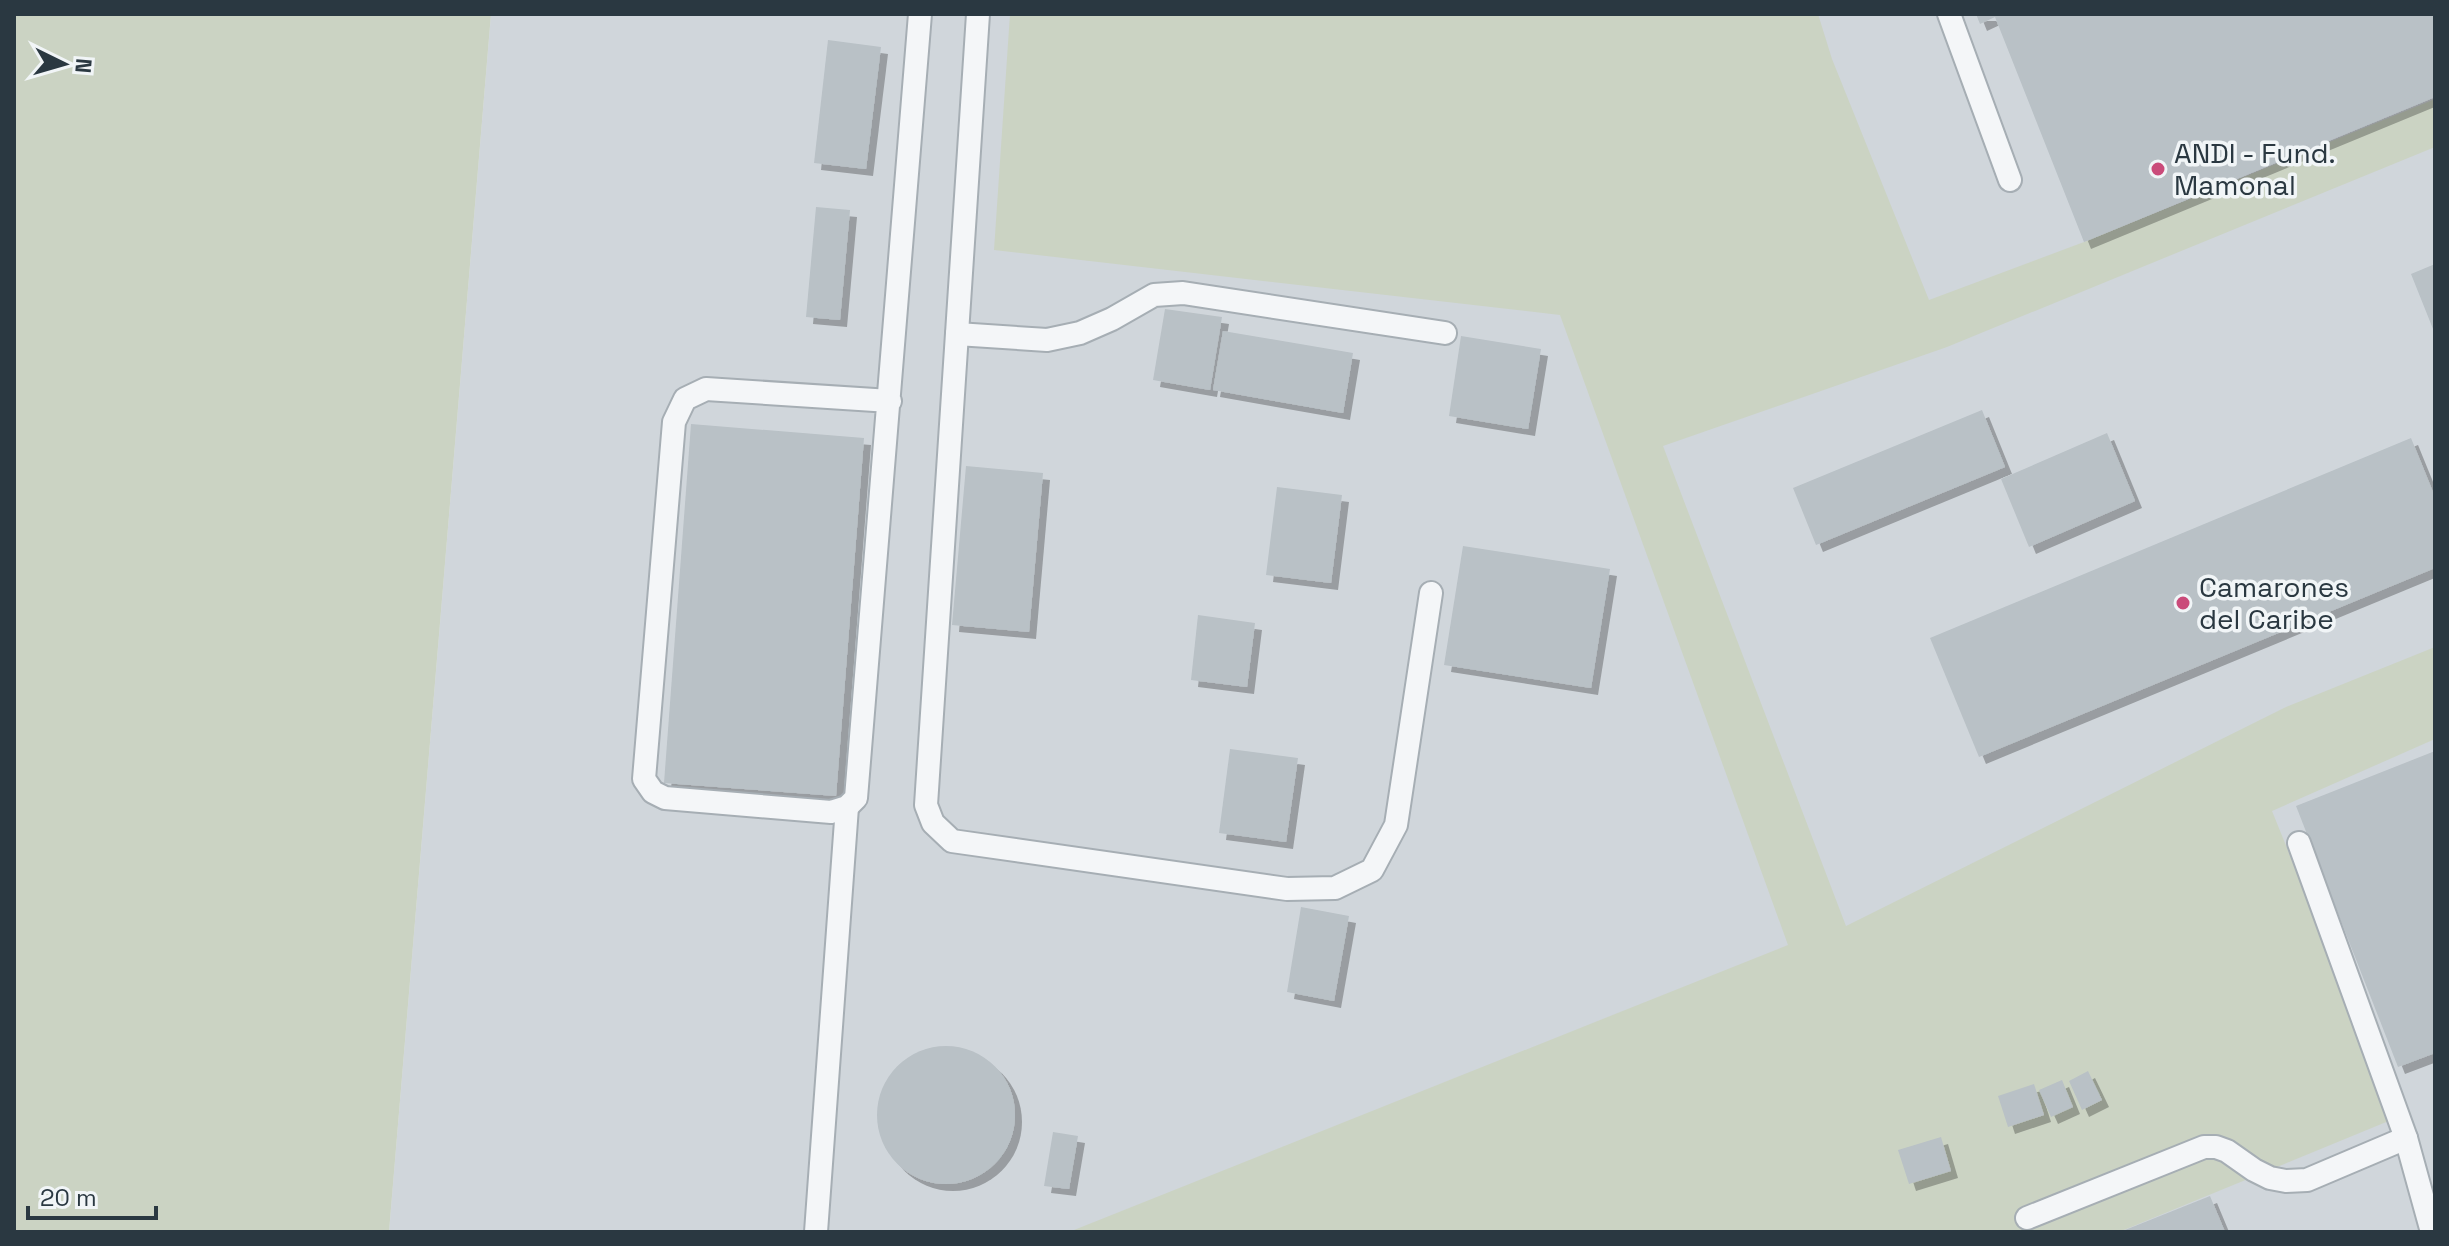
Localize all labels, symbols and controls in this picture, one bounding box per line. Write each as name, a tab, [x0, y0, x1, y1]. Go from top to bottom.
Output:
north arrow	[24, 24, 104, 104]
text: N	[69, 57, 99, 74]
place label: ANDI - Fund. Mamonal	[2174, 135, 2336, 203]
marker: ANDI - Fund. Mamonal	[2149, 160, 2167, 178]
place label: Camarones del Caribe	[2199, 569, 2349, 637]
marker: Camarones del Caribe	[2174, 594, 2192, 612]
scale bar	[28, 1170, 156, 1220]
text: 20 m	[40, 1182, 97, 1213]

